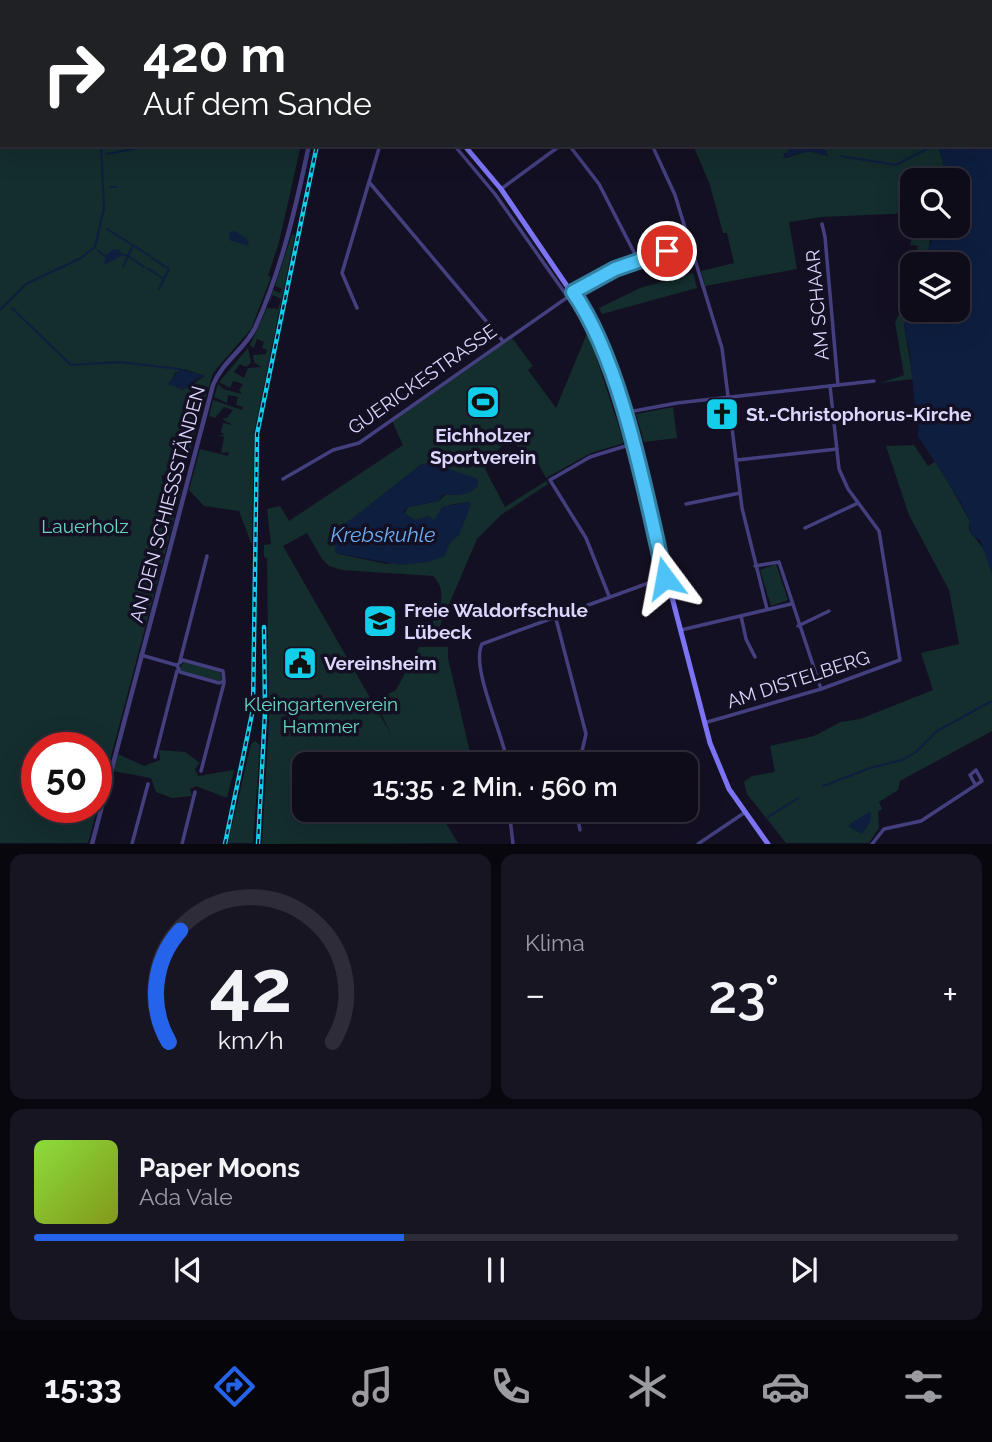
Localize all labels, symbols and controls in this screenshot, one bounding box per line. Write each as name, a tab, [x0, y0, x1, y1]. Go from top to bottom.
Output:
text: 420 m	[143, 26, 286, 83]
icon: right	[28, 28, 119, 119]
text: Auf dem Sande	[143, 85, 372, 122]
map controls	[900, 168, 970, 322]
button: search	[900, 168, 970, 238]
pin	[637, 221, 697, 281]
icon: arrive	[648, 232, 686, 270]
street label: AM SCHAAR	[801, 249, 833, 361]
button: layers	[900, 252, 970, 322]
street label: GUERICKESTRASSE	[344, 319, 500, 439]
street label: AN DEN SCHIESSSTÄNDEN	[125, 383, 209, 625]
sports icon: Eichholzer Sportverein	[464, 383, 502, 421]
church icon: St.-Christophorus-Kirche	[703, 395, 741, 433]
place label: St.-Christophorus-Kirche	[746, 403, 971, 425]
place label: Eichholzer Sportverein	[430, 424, 536, 468]
park label: Lauerholz	[41, 515, 129, 537]
water label: Krebskuhle	[331, 522, 435, 547]
position arrow	[628, 541, 702, 615]
place label: Freie Waldorfschule Lübeck	[404, 599, 588, 643]
school or university icon: Freie Waldorfschule Lübeck	[361, 602, 399, 640]
public building icon: Vereinsheim	[281, 644, 319, 682]
street label: AM DISTELBERG	[724, 646, 872, 712]
place label: Vereinsheim	[324, 652, 437, 674]
park label: Kleingartenverein Hammer	[244, 693, 398, 737]
speed limit sign: 50	[21, 732, 112, 823]
text: 15:35 · 2 Min. · 560 m	[373, 772, 618, 802]
text: Klima	[525, 929, 585, 956]
text: 42	[209, 945, 292, 1030]
text: 23°	[709, 964, 779, 1025]
text: −	[525, 972, 545, 1017]
text: +	[942, 972, 958, 1017]
text: km/h	[218, 1025, 283, 1055]
text: Paper Moons	[139, 1153, 300, 1183]
text: Ada Vale	[139, 1183, 233, 1210]
icon: previous	[169, 1251, 207, 1289]
icon: pause	[477, 1251, 515, 1289]
icon: next	[785, 1251, 823, 1289]
icon: directions	[210, 1362, 259, 1411]
icon: music	[348, 1362, 397, 1411]
icon: phone	[486, 1362, 535, 1411]
icon: climate	[623, 1362, 672, 1411]
icon: car	[761, 1362, 810, 1411]
icon: filters	[899, 1362, 948, 1411]
text: 15:33	[44, 1368, 122, 1405]

